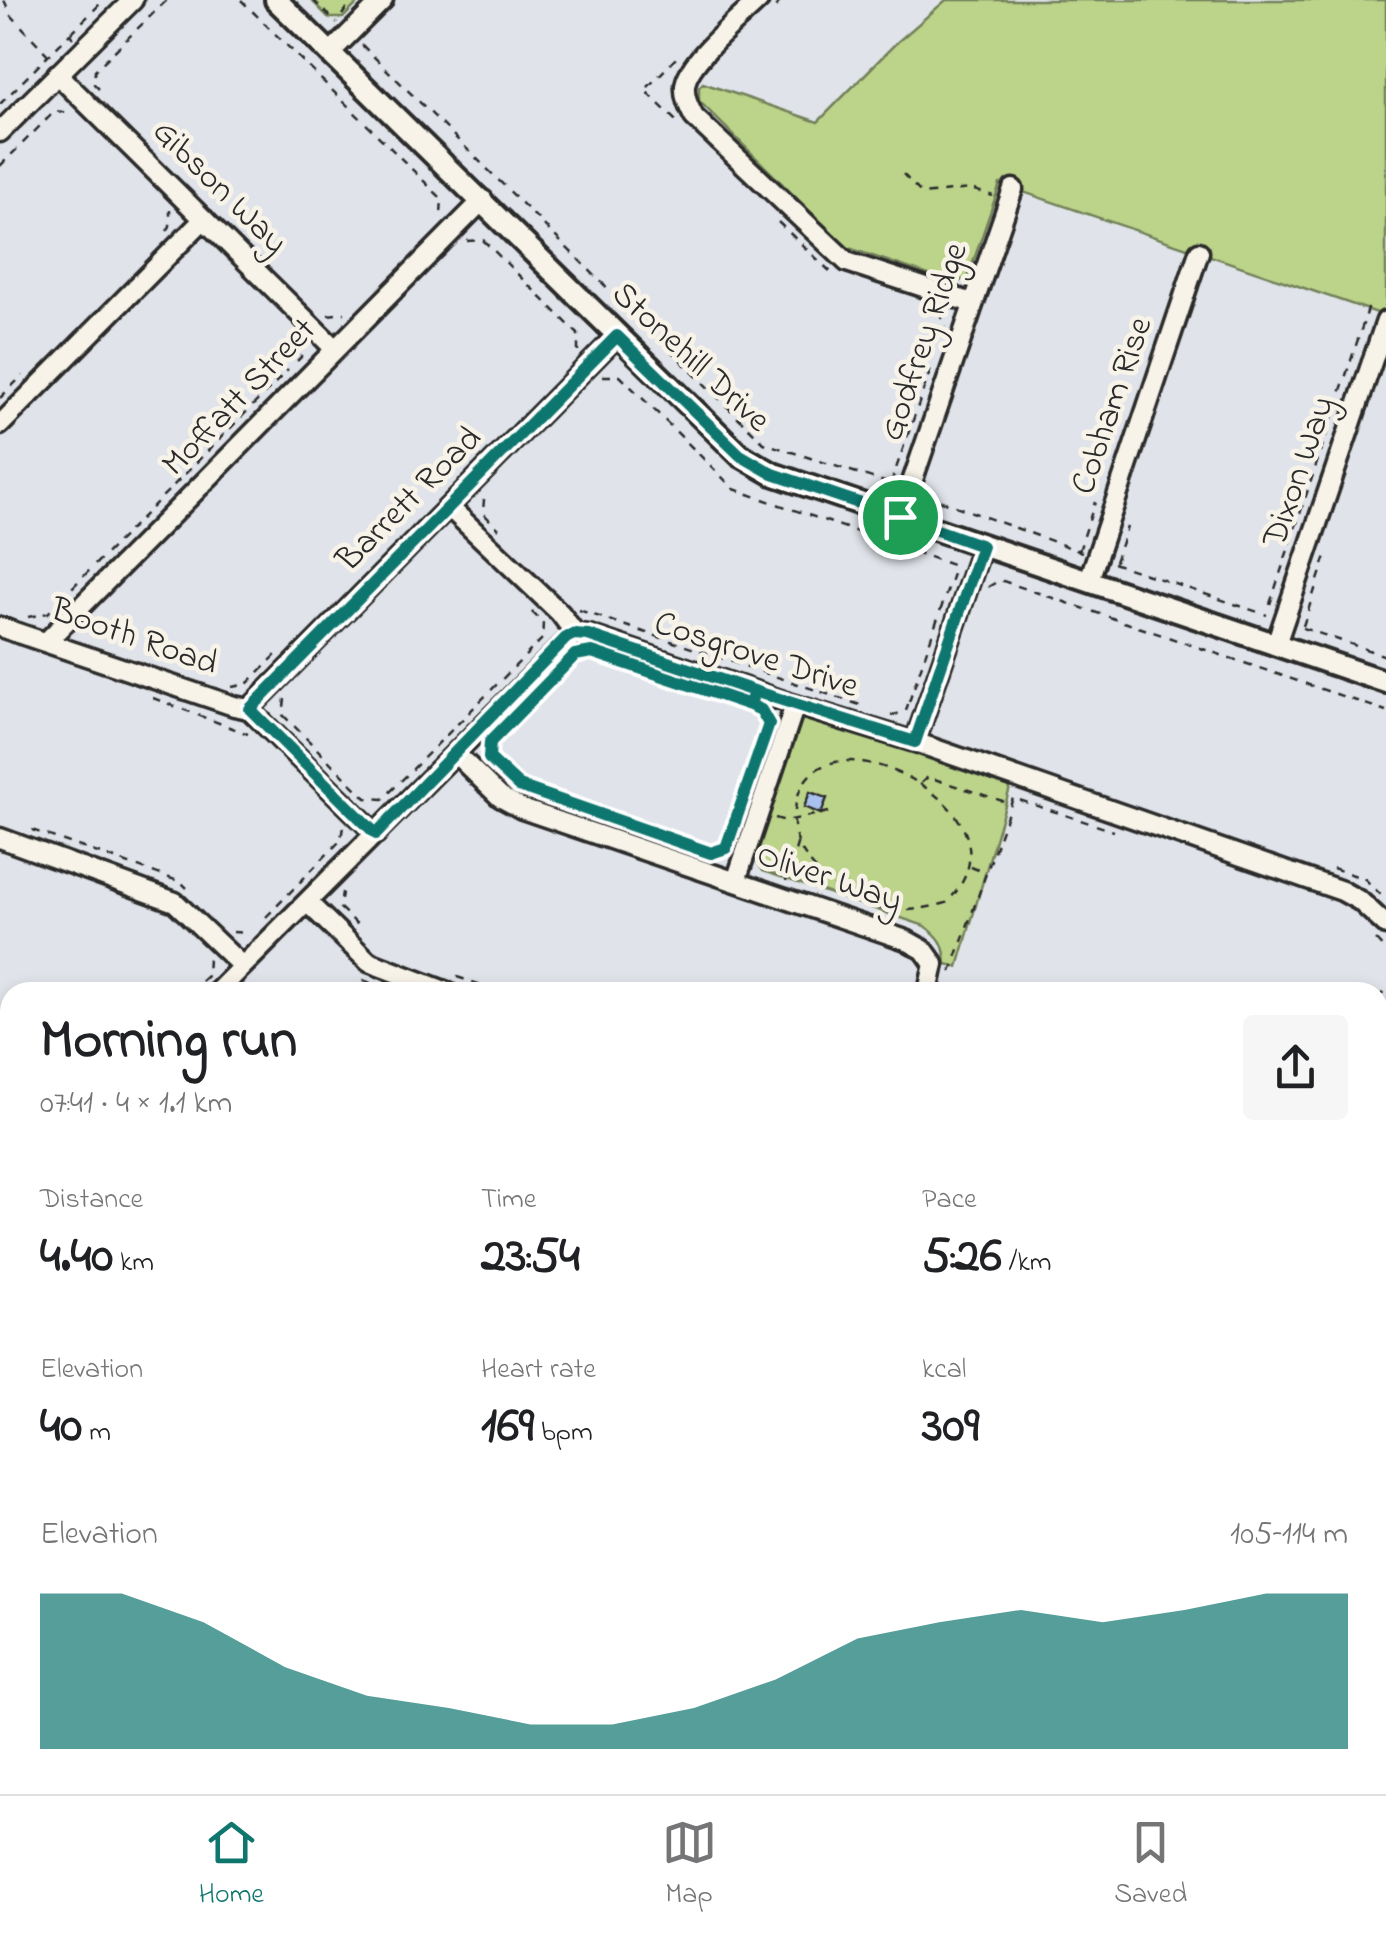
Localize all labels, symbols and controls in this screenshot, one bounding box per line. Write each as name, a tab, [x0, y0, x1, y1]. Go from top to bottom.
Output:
street label: Gibson Way	[139, 108, 299, 268]
street label: Godfrey Ridge	[867, 236, 983, 448]
street label: Stonehill Drive	[599, 271, 781, 446]
street label: Moffatt Street	[151, 307, 329, 489]
street label: Cobham Rise	[1059, 310, 1167, 501]
street label: Dixon Way	[1250, 390, 1350, 555]
street label: Barrett Road	[325, 415, 495, 585]
pin	[858, 475, 943, 560]
icon: arrive	[873, 490, 928, 545]
street label: Booth Road	[43, 585, 224, 690]
street label: Cosgrove Drive	[647, 599, 865, 713]
street label: Oliver Way	[750, 830, 908, 928]
text: Morning run	[40, 1003, 297, 1083]
button: share	[1243, 1015, 1348, 1120]
text: 07:41 · 4 × 1.1 km	[40, 1081, 232, 1128]
text: Distance	[40, 1180, 143, 1221]
text: Time	[481, 1180, 536, 1221]
text: Pace	[922, 1180, 977, 1221]
text: 4.40	[40, 1221, 113, 1294]
text: 23:54	[481, 1221, 580, 1294]
text: 5:26	[922, 1221, 1002, 1294]
text: km	[113, 1243, 154, 1284]
text: /km	[1002, 1243, 1051, 1284]
text: Elevation	[40, 1350, 143, 1391]
text: Heart rate	[481, 1350, 596, 1391]
text: kcal	[922, 1350, 967, 1391]
text: 40	[40, 1391, 82, 1464]
text: 169	[481, 1391, 534, 1464]
text: 309	[922, 1391, 979, 1464]
text: m	[82, 1413, 111, 1454]
text: bpm	[534, 1413, 593, 1454]
text: Elevation	[40, 1512, 158, 1559]
text: 105–114 m	[1230, 1512, 1348, 1559]
tab: Home	[199, 1815, 264, 1916]
tab: Map	[662, 1815, 717, 1916]
tab: Saved	[1114, 1815, 1187, 1916]

